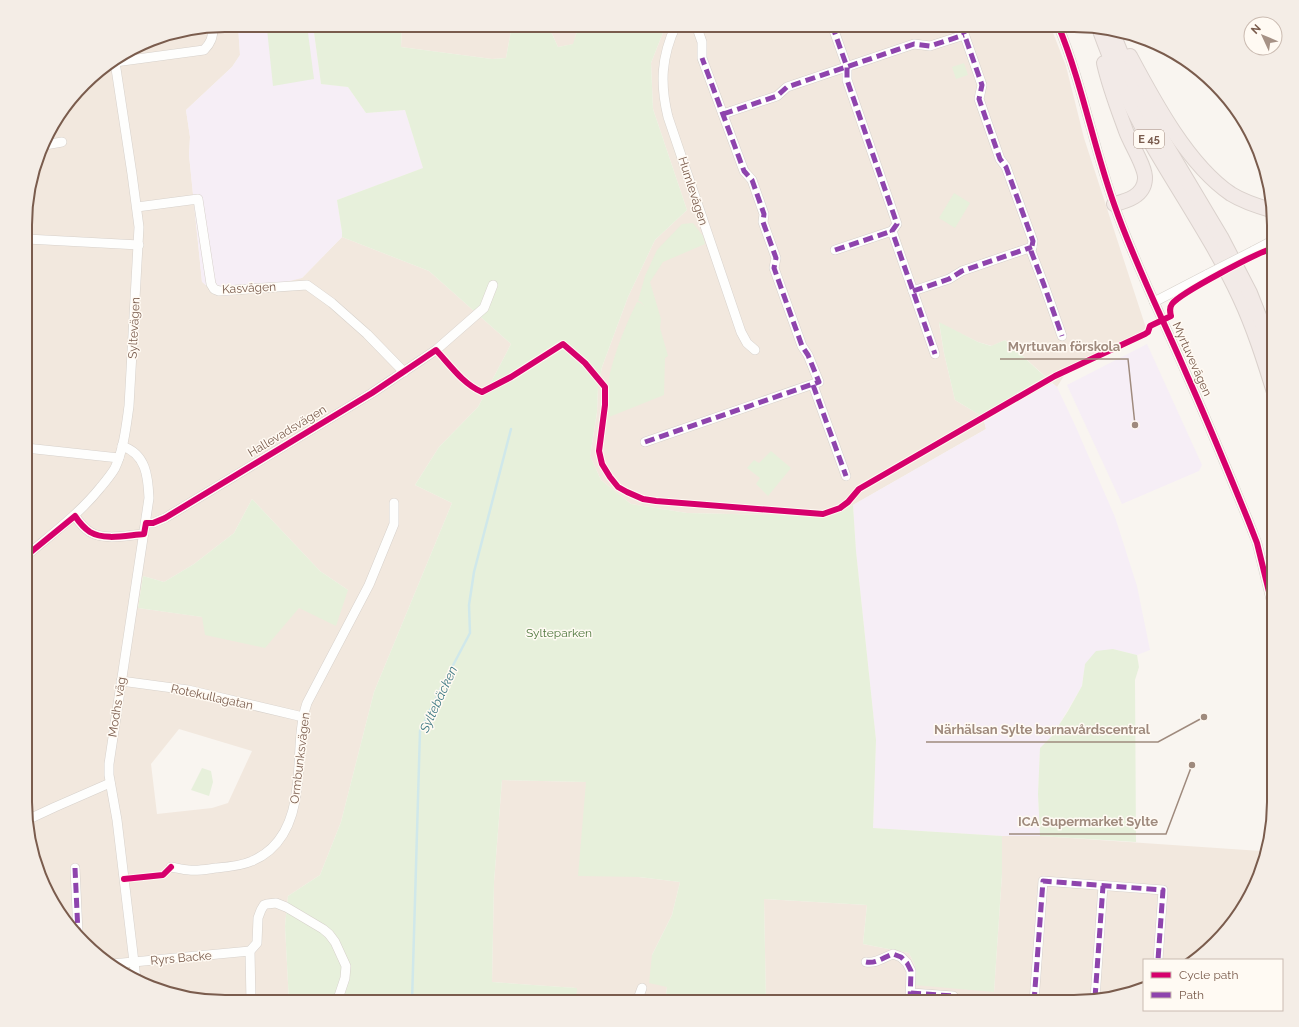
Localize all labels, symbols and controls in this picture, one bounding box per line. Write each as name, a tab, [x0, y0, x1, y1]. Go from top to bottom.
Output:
north arrow	[1243, 16, 1283, 56]
text: N	[1249, 22, 1264, 37]
road number: E 45	[1134, 130, 1164, 148]
street label: Humlevägen	[675, 155, 711, 227]
street label: Kasvägen	[222, 280, 276, 296]
street label: Syltevägen	[125, 297, 143, 359]
street label: Myrtuvevägen	[1169, 320, 1215, 398]
callout: Myrtuvan förskola	[1000, 334, 1128, 359]
text: Myrtuvan förskola	[1008, 339, 1121, 354]
street label: Hallevadsvägen	[245, 402, 329, 460]
park label: Sylteparken	[526, 626, 592, 640]
water label: Syltebäcken	[416, 664, 460, 736]
street label: Modhs väg	[105, 676, 129, 738]
street label: Rotekullagatan	[170, 681, 254, 713]
street label: Ormbunksvägen	[287, 711, 313, 805]
callout: Närhälsan Sylte barnavårdscentral	[926, 717, 1158, 742]
text: Närhälsan Sylte barnavårdscentral	[934, 722, 1151, 737]
callout: ICA Supermarket Sylte	[1009, 809, 1166, 834]
text: ICA Supermarket Sylte	[1018, 814, 1158, 829]
street label: Ryrs Backe	[150, 948, 212, 968]
legend	[1143, 959, 1283, 1011]
text: Cycle path	[1179, 968, 1238, 982]
text: Path	[1179, 988, 1204, 1002]

